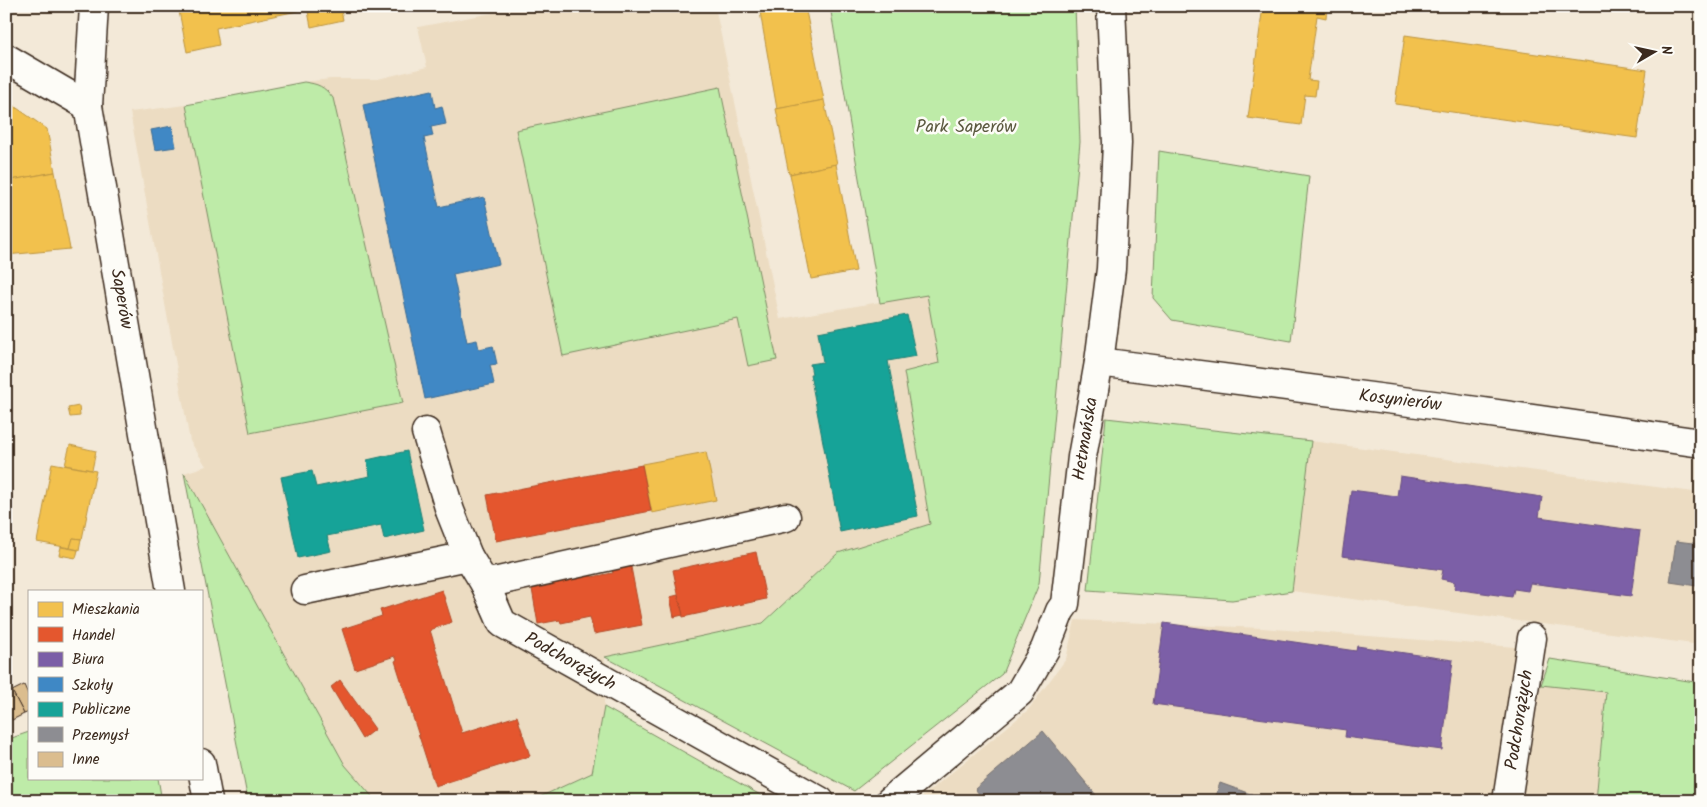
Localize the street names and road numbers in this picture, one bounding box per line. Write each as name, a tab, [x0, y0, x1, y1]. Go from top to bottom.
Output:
street label: Saperów	[101, 266, 141, 332]
street label: Kosynierów	[1357, 382, 1444, 421]
street label: Hetmańska	[1065, 395, 1107, 483]
street label: Podchorążych	[519, 625, 621, 699]
street label: Podchorążych	[1498, 668, 1542, 772]

